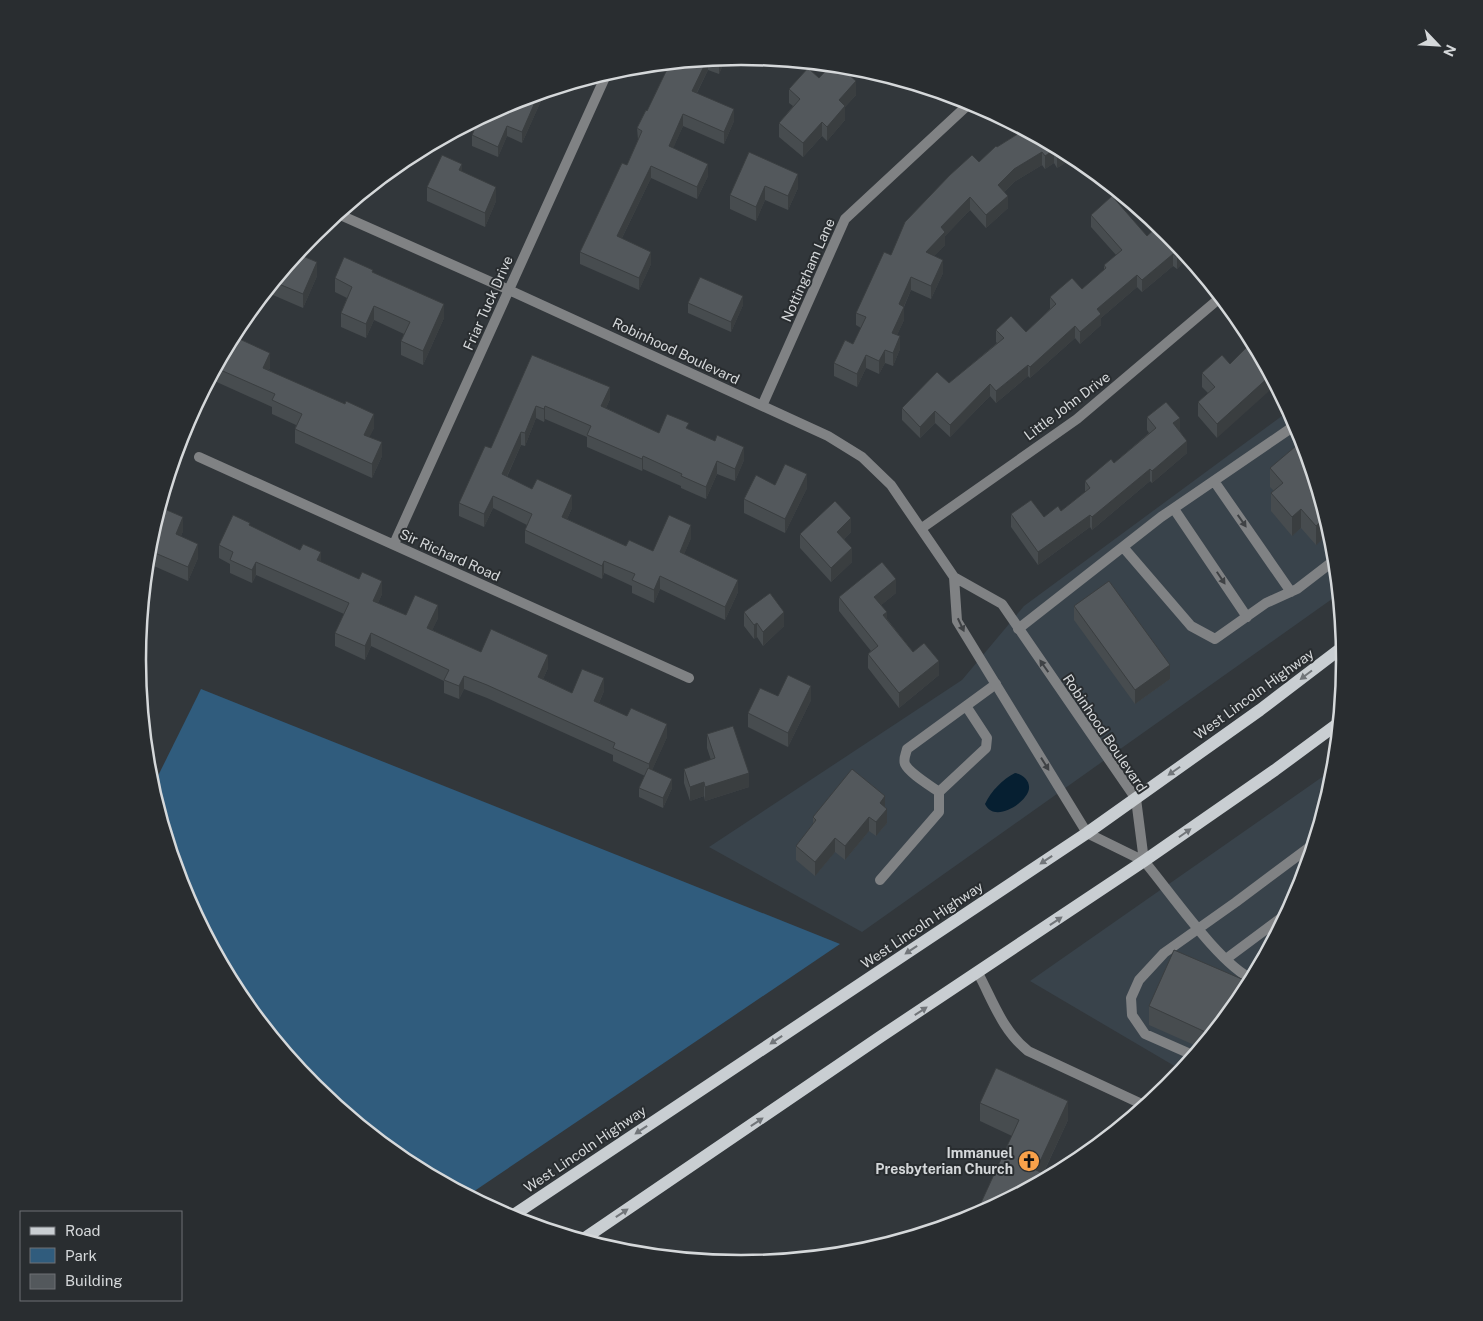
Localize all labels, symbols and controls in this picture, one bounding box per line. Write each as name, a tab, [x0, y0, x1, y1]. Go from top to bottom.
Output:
north arrow	[1413, 20, 1463, 70]
text: N	[1440, 42, 1459, 59]
street label: Nottingham Lane	[778, 216, 838, 324]
street label: Friar Tuck Drive	[460, 253, 516, 353]
street label: Robinhood Boulevard	[610, 315, 742, 387]
street label: Little John Drive	[1021, 368, 1113, 443]
one-way arrow	[1237, 515, 1247, 528]
street label: Sir Richard Road	[397, 526, 503, 584]
one-way arrow	[1216, 572, 1226, 585]
one-way arrow	[956, 617, 965, 632]
street label: West Lincoln Highway	[1191, 645, 1317, 743]
one-way arrow	[1039, 659, 1049, 673]
one-way arrow	[1299, 670, 1312, 681]
street label: Robinhood Boulevard	[1060, 671, 1150, 795]
one-way arrow	[1040, 757, 1049, 770]
one-way arrow	[1167, 766, 1181, 776]
one-way arrow	[1178, 828, 1191, 838]
one-way arrow	[1040, 855, 1053, 865]
street label: West Lincoln Highway	[858, 878, 986, 972]
one-way arrow	[1049, 916, 1062, 925]
one-way arrow	[904, 945, 918, 955]
one-way arrow	[914, 1006, 927, 1016]
one-way arrow	[769, 1035, 783, 1045]
street label: West Lincoln Highway	[521, 1102, 649, 1196]
one-way arrow	[750, 1117, 763, 1127]
one-way arrow	[634, 1125, 647, 1135]
place label: Immanuel Presbyterian Church	[875, 1145, 1013, 1177]
church icon: Immanuel Presbyterian Church	[1017, 1149, 1041, 1173]
one-way arrow	[615, 1208, 629, 1218]
legend	[20, 1211, 182, 1301]
text: Road	[65, 1222, 101, 1239]
text: Park	[65, 1247, 97, 1264]
text: Building	[65, 1272, 123, 1289]

